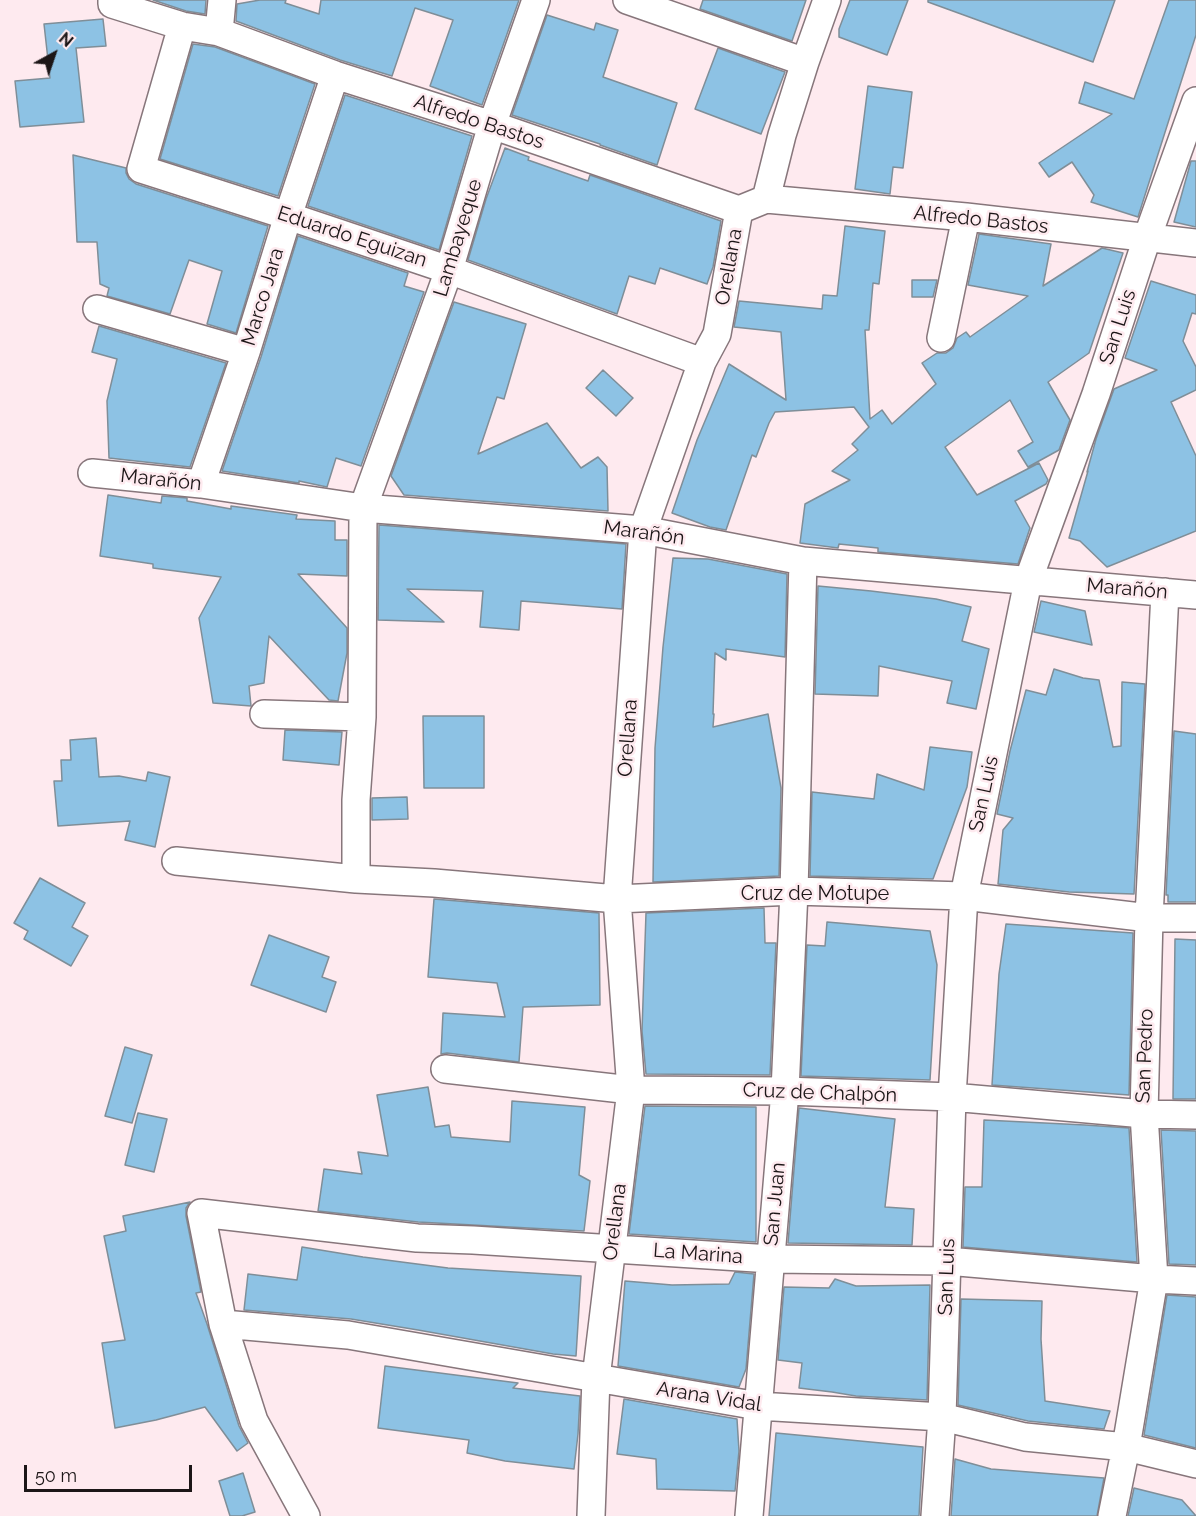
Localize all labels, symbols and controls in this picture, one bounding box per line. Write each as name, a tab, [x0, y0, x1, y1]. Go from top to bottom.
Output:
north arrow	[24, 24, 84, 84]
text: N	[55, 29, 77, 51]
street label: Alfredo Bastos	[411, 90, 547, 154]
street label: Lambayeque	[429, 176, 487, 300]
street label: Eduardo Eguizan	[274, 201, 430, 273]
street label: Alfredo Bastos	[912, 201, 1050, 239]
street label: Orellana	[710, 227, 748, 307]
street label: Marco Jara	[237, 245, 289, 349]
street label: San Luis	[1095, 287, 1141, 367]
street label: Marañón	[119, 464, 203, 496]
street label: Marañón	[602, 515, 686, 551]
street label: Marañón	[1085, 573, 1169, 605]
street label: Orellana	[613, 698, 643, 778]
street label: San Luis	[964, 754, 1004, 834]
street label: Cruz de Motupe	[741, 882, 889, 906]
street label: San Pedro	[1131, 1008, 1159, 1104]
street label: Cruz de Chalpón	[742, 1078, 898, 1108]
street label: San Juan	[759, 1161, 791, 1247]
street label: Orellana	[598, 1182, 632, 1262]
street label: San Luis	[934, 1238, 960, 1316]
street label: La Marina	[652, 1239, 744, 1269]
street label: Arana Vidal	[655, 1377, 763, 1417]
scale bar	[27, 1453, 195, 1491]
text: 50 m	[35, 1465, 77, 1486]

